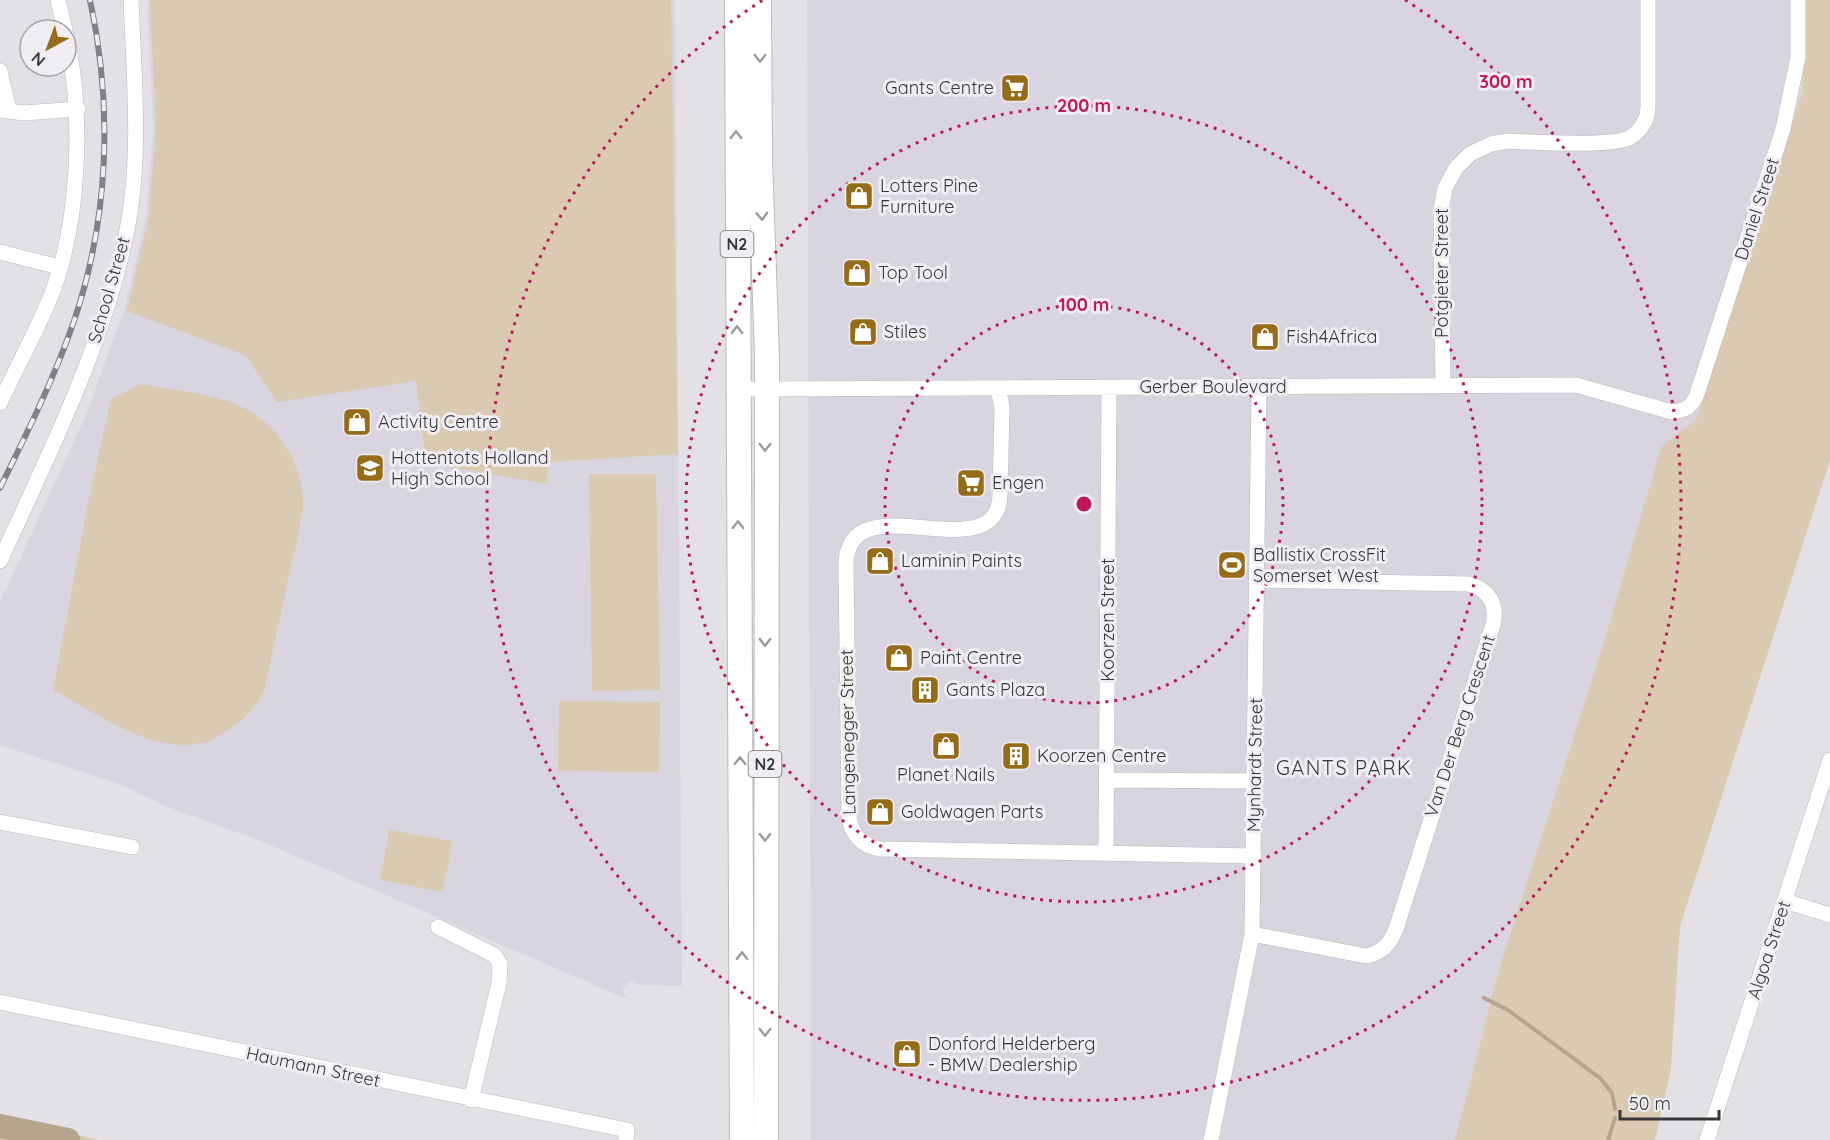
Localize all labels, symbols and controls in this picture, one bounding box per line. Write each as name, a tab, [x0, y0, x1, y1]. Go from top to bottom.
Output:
north arrow	[18, 18, 78, 78]
text: N	[27, 48, 49, 71]
one-way arrow	[753, 54, 766, 63]
text: 300 m	[1479, 70, 1533, 93]
supermarket icon: Gants Centre	[999, 72, 1031, 104]
place label: Gants Centre	[885, 76, 994, 99]
text: 200 m	[1057, 94, 1111, 117]
one-way arrow	[730, 131, 742, 140]
street label: Daniel Street	[1729, 155, 1784, 263]
place label: Lotters Pine Furniture	[880, 174, 978, 218]
shop icon: Lotters Pine Furniture	[843, 180, 875, 212]
street label: Potgieter Street	[1430, 208, 1453, 338]
one-way arrow	[756, 212, 769, 221]
road number: N2	[720, 231, 754, 257]
street label: School Street	[82, 234, 135, 346]
shop icon: Top Tool	[841, 257, 873, 289]
place label: Top Tool	[878, 261, 948, 284]
text: 100 m	[1059, 293, 1109, 316]
shop icon: Stiles	[847, 316, 879, 348]
place label: Stiles	[884, 320, 927, 343]
shop icon: Fish4Africa	[1249, 321, 1281, 353]
place label: Fish4Africa	[1286, 325, 1377, 348]
one-way arrow	[731, 326, 743, 335]
street label: Gerber Boulevard	[1139, 375, 1287, 398]
shop icon: Activity Centre	[341, 406, 373, 438]
place label: Activity Centre	[378, 410, 499, 433]
one-way arrow	[759, 443, 771, 452]
place label: Hottentots Holland High School	[391, 446, 549, 490]
school or university icon: Hottentots Holland High School	[354, 452, 386, 484]
supermarket icon: Engen	[955, 467, 987, 499]
place label: Engen	[992, 471, 1044, 494]
centre of rings	[1074, 494, 1094, 514]
one-way arrow	[732, 521, 744, 530]
place label: Ballistix CrossFit Somerset West	[1253, 543, 1386, 587]
shop icon: Laminin Paints	[864, 545, 896, 577]
place label: Laminin Paints	[901, 549, 1022, 572]
sports icon: Ballistix CrossFit Somerset West	[1216, 549, 1248, 581]
street label: Koorzen Street	[1096, 558, 1119, 682]
street label: Van Der Berg Crescent	[1419, 632, 1500, 820]
one-way arrow	[759, 638, 771, 647]
shop icon: Paint Centre	[883, 642, 915, 674]
place label: Paint Centre	[920, 646, 1022, 669]
street label: Langenegger Street	[835, 649, 860, 815]
building icon: Gants Plaza	[909, 674, 941, 706]
place label: Gants Plaza	[946, 678, 1045, 701]
street label: Mynhardt Street	[1242, 698, 1267, 832]
shop icon: Planet Nails	[930, 730, 962, 762]
building icon: Koorzen Centre	[1000, 740, 1032, 772]
place label: Koorzen Centre	[1037, 744, 1167, 767]
road number: N2	[748, 751, 782, 777]
district label: GANTS PARK	[1276, 755, 1412, 780]
one-way arrow	[734, 756, 746, 765]
place label: Planet Nails	[897, 763, 995, 786]
shop icon: Goldwagen Parts	[864, 796, 896, 828]
place label: Goldwagen Parts	[901, 800, 1044, 823]
one-way arrow	[759, 833, 771, 842]
street label: Algoa Street	[1742, 898, 1795, 1002]
one-way arrow	[736, 951, 748, 960]
one-way arrow	[759, 1028, 771, 1037]
place label: Donford Helderberg - BMW Dealership	[928, 1032, 1095, 1076]
shop icon: Donford Helderberg - BMW Dealership	[891, 1038, 923, 1070]
street label: Haumann Street	[244, 1041, 382, 1092]
scale bar	[1620, 1083, 1719, 1121]
text: 50 m	[1629, 1092, 1671, 1115]

